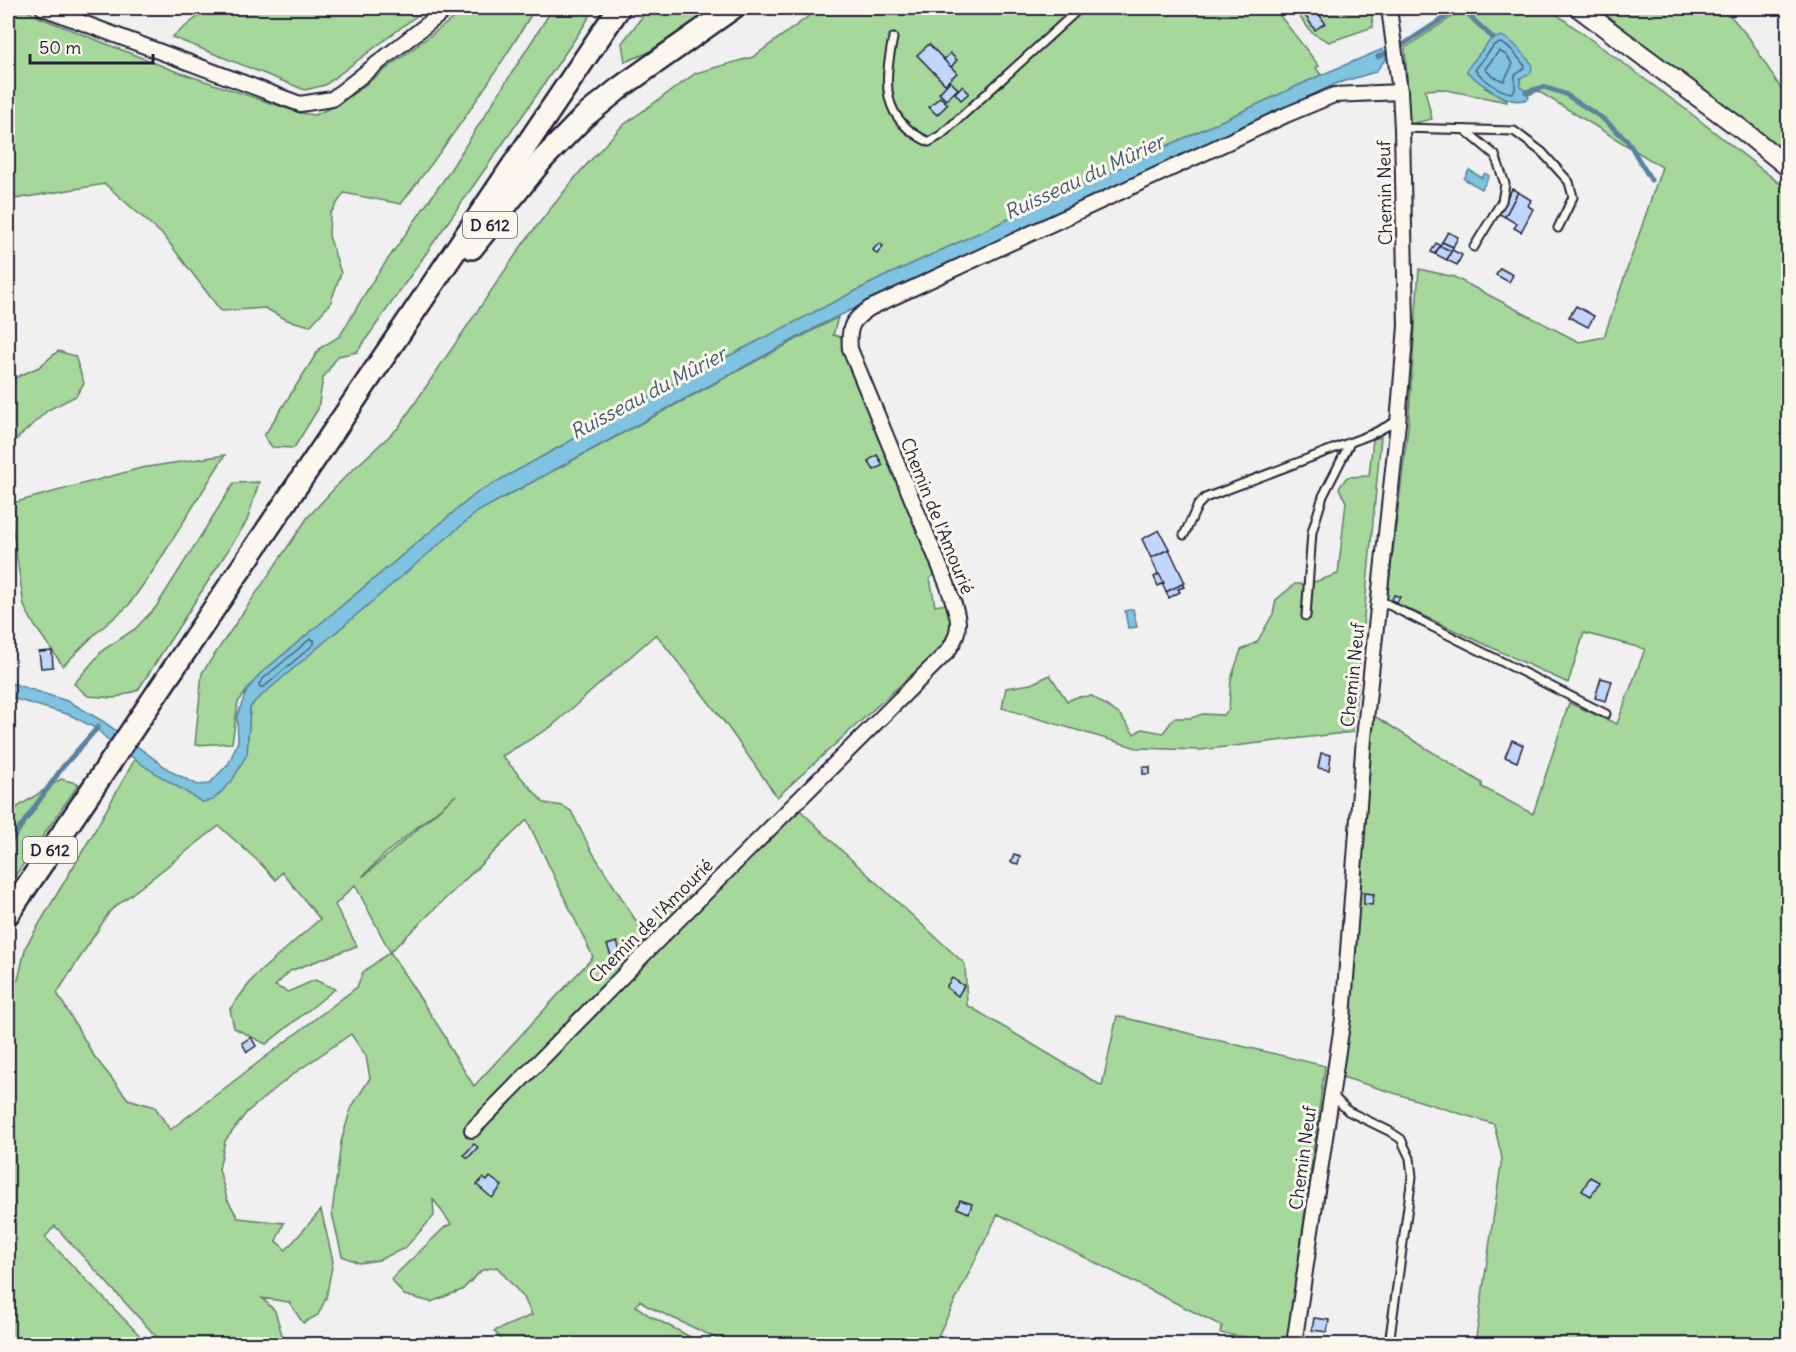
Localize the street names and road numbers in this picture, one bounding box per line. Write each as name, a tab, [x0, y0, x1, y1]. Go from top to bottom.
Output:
street label: Chemin Neuf	[1372, 139, 1397, 246]
road number: D 612	[463, 212, 517, 238]
street label: Chemin de l'Amourié	[896, 434, 979, 597]
street label: Chemin Neuf	[1336, 621, 1370, 728]
road number: D 612	[23, 837, 77, 863]
street label: Chemin de l'Amourié	[584, 854, 718, 988]
street label: Chemin Neuf	[1284, 1103, 1321, 1211]

